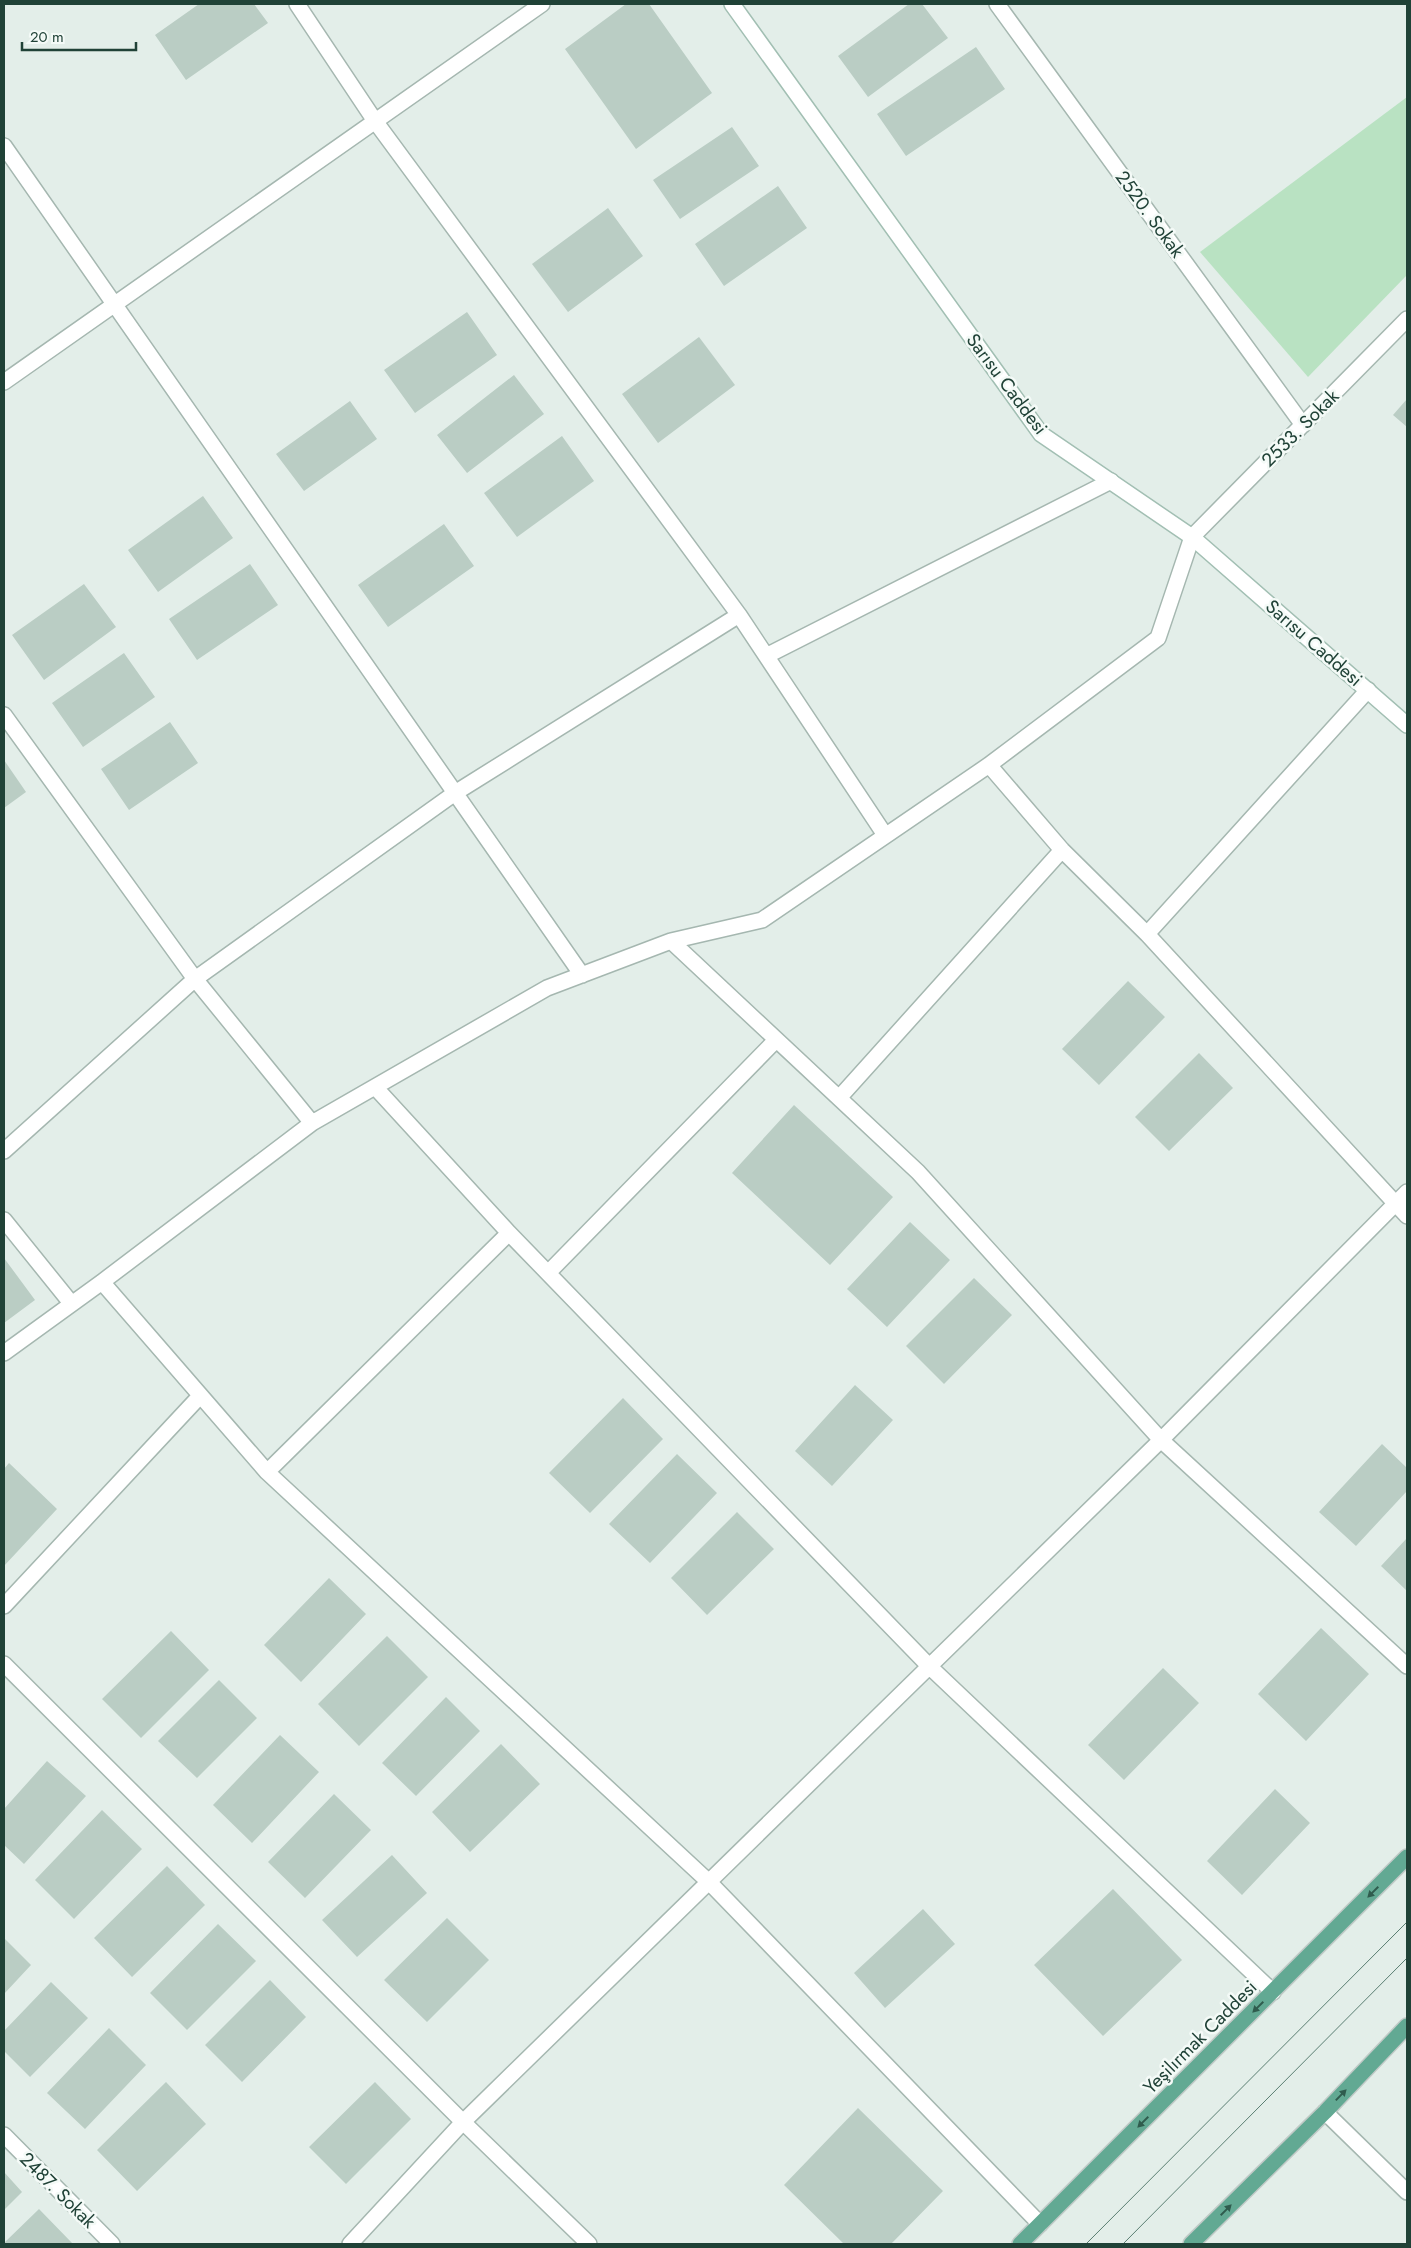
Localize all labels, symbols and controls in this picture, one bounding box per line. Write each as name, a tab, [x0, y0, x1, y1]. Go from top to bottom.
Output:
scale bar	[22, 20, 136, 52]
text: 20 m	[30, 26, 64, 48]
street label: 2520. Sokak	[1109, 165, 1191, 264]
street label: Sarısu Caddesi	[960, 328, 1054, 440]
street label: 2533. Sokak	[1255, 383, 1345, 473]
street label: Sarısu Caddesi	[1260, 593, 1368, 693]
one-way arrow	[1367, 1885, 1379, 1897]
street label: Yeşilırmak Caddesi	[1137, 1974, 1263, 2100]
one-way arrow	[1252, 2001, 1264, 2013]
one-way arrow	[1335, 2090, 1347, 2102]
one-way arrow	[1137, 2115, 1149, 2127]
street label: 2487. Sokak	[14, 2146, 103, 2235]
one-way arrow	[1220, 2204, 1232, 2216]

